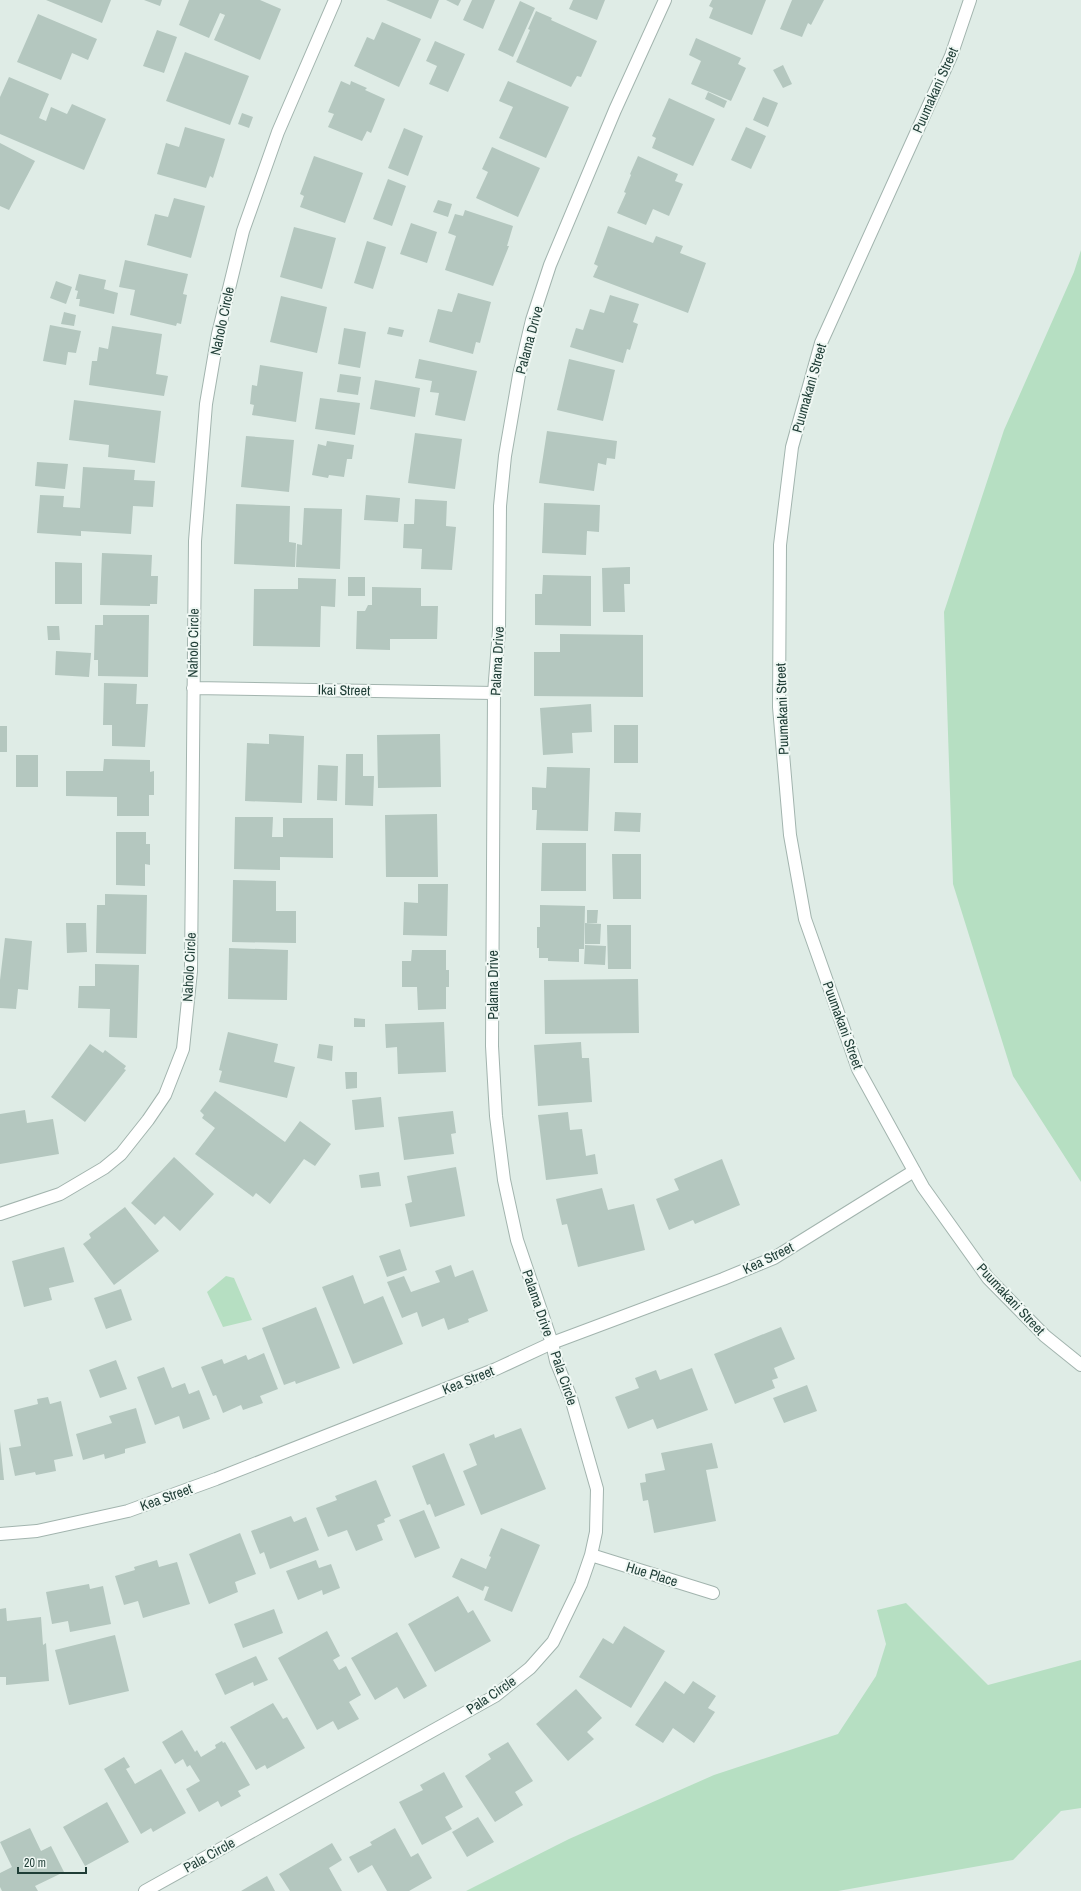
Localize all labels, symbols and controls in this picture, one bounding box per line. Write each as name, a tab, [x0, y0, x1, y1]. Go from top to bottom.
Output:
street label: Puumakani Street	[908, 44, 962, 136]
street label: Naholo Circle	[206, 285, 238, 357]
street label: Palama Drive	[511, 304, 547, 376]
street label: Puumakani Street	[788, 341, 830, 435]
street label: Naholo Circle	[183, 608, 203, 678]
street label: Palama Drive	[486, 626, 508, 696]
street label: Puumakani Street	[771, 663, 793, 755]
street label: Ikai Street	[318, 681, 370, 699]
street label: Naholo Circle	[178, 932, 200, 1002]
street label: Palama Drive	[484, 950, 502, 1020]
street label: Puumakani Street	[819, 979, 867, 1071]
street label: Kea Street	[740, 1238, 796, 1278]
street label: Puumakani Street	[973, 1259, 1049, 1339]
street label: Palama Drive	[518, 1267, 558, 1339]
street label: Pala Circle	[546, 1349, 582, 1407]
street label: Kea Street	[439, 1361, 497, 1399]
street label: Kea Street	[137, 1479, 195, 1515]
street label: Hue Place	[624, 1558, 680, 1590]
street label: Pala Circle	[463, 1672, 519, 1718]
street label: Pala Circle	[180, 1834, 238, 1876]
scale bar	[18, 1849, 86, 1875]
text: 20 m	[24, 1855, 46, 1871]

